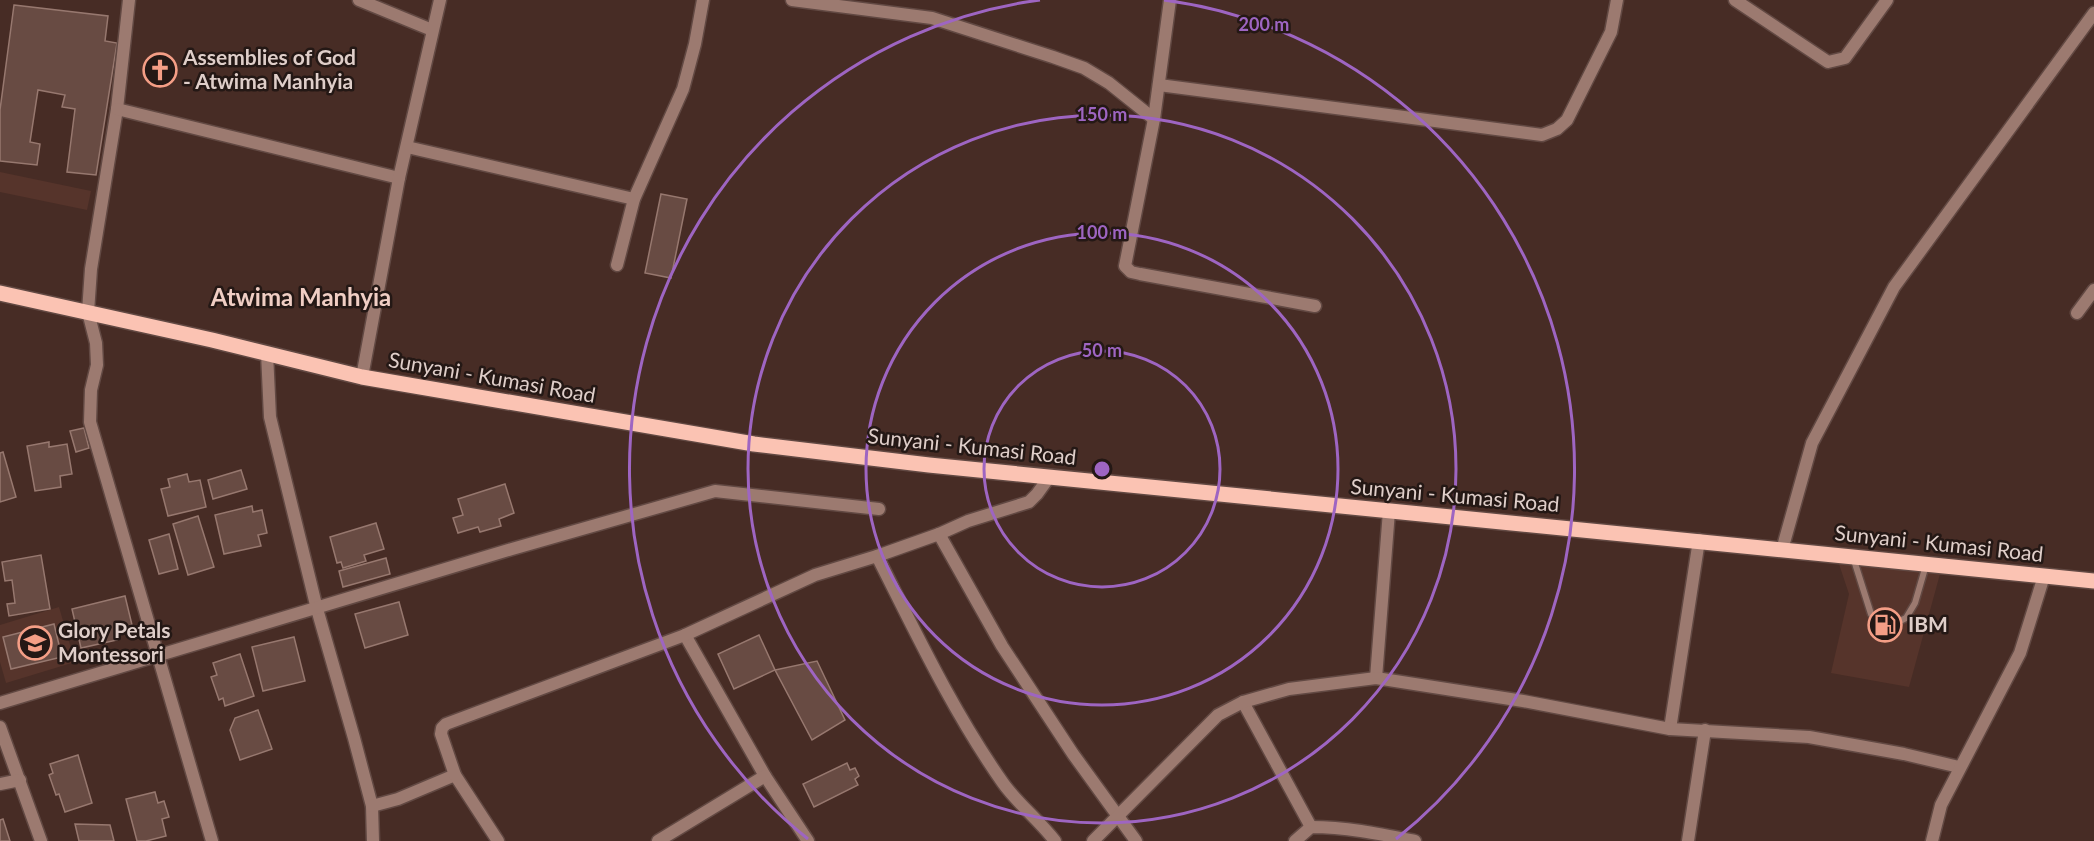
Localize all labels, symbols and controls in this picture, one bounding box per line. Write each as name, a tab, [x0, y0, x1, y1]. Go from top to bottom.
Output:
text: 200 m	[1239, 13, 1289, 35]
place label: Assemblies of God - Atwima Manhyia	[182, 44, 356, 93]
church icon: Assemblies of God - Atwima Manhyia	[142, 52, 178, 88]
text: 150 m	[1077, 103, 1127, 125]
text: 100 m	[1077, 221, 1127, 243]
district label: Atwima Manhyia	[210, 282, 391, 311]
text: 50 m	[1082, 339, 1122, 361]
street label: Sunyani - Kumasi Road	[387, 346, 598, 407]
street label: Sunyani - Kumasi Road	[867, 422, 1078, 469]
centre of rings	[1092, 459, 1112, 479]
street label: Sunyani - Kumasi Road	[1350, 473, 1561, 516]
street label: Sunyani - Kumasi Road	[1834, 519, 2045, 566]
fuel station icon: IBM	[1867, 607, 1903, 643]
place label: IBM	[1908, 611, 1948, 636]
place label: Glory Petals Montessori	[58, 617, 171, 666]
school or university icon: Glory Petals Montessori	[17, 625, 53, 661]

